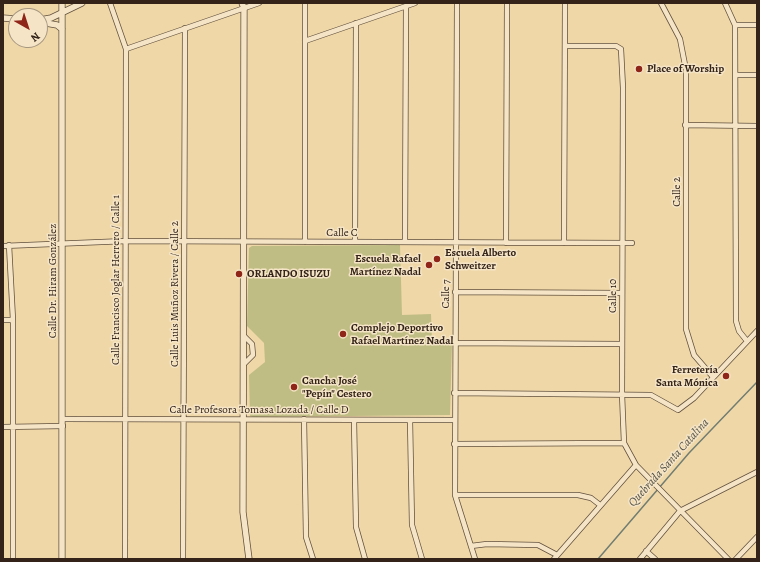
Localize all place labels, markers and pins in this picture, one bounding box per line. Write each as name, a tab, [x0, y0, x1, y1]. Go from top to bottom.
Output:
place label: Place of Worship	[647, 62, 724, 76]
marker: Place of Worship	[634, 64, 644, 74]
place label: Escuela Alberto Schweitzer	[445, 246, 516, 272]
place label: Escuela Rafael Martínez Nadal	[350, 252, 421, 278]
marker: Escuela Alberto Schweitzer	[432, 254, 442, 264]
marker: Escuela Rafael Martínez Nadal	[424, 260, 434, 270]
place label: ORLANDO ISUZU	[247, 267, 330, 281]
marker: ORLANDO ISUZU	[234, 269, 244, 279]
place label: Complejo Deportivo Rafael Martínez Nadal	[351, 321, 453, 347]
marker: Complejo Deportivo Rafael Martínez Nadal	[338, 329, 348, 339]
place label: Ferretería Santa Mónica	[656, 363, 718, 389]
marker: Ferretería Santa Mónica	[721, 371, 731, 381]
place label: Cancha José "Pepín" Cestero	[302, 374, 372, 400]
marker: Cancha José "Pepín" Cestero	[289, 382, 299, 392]

